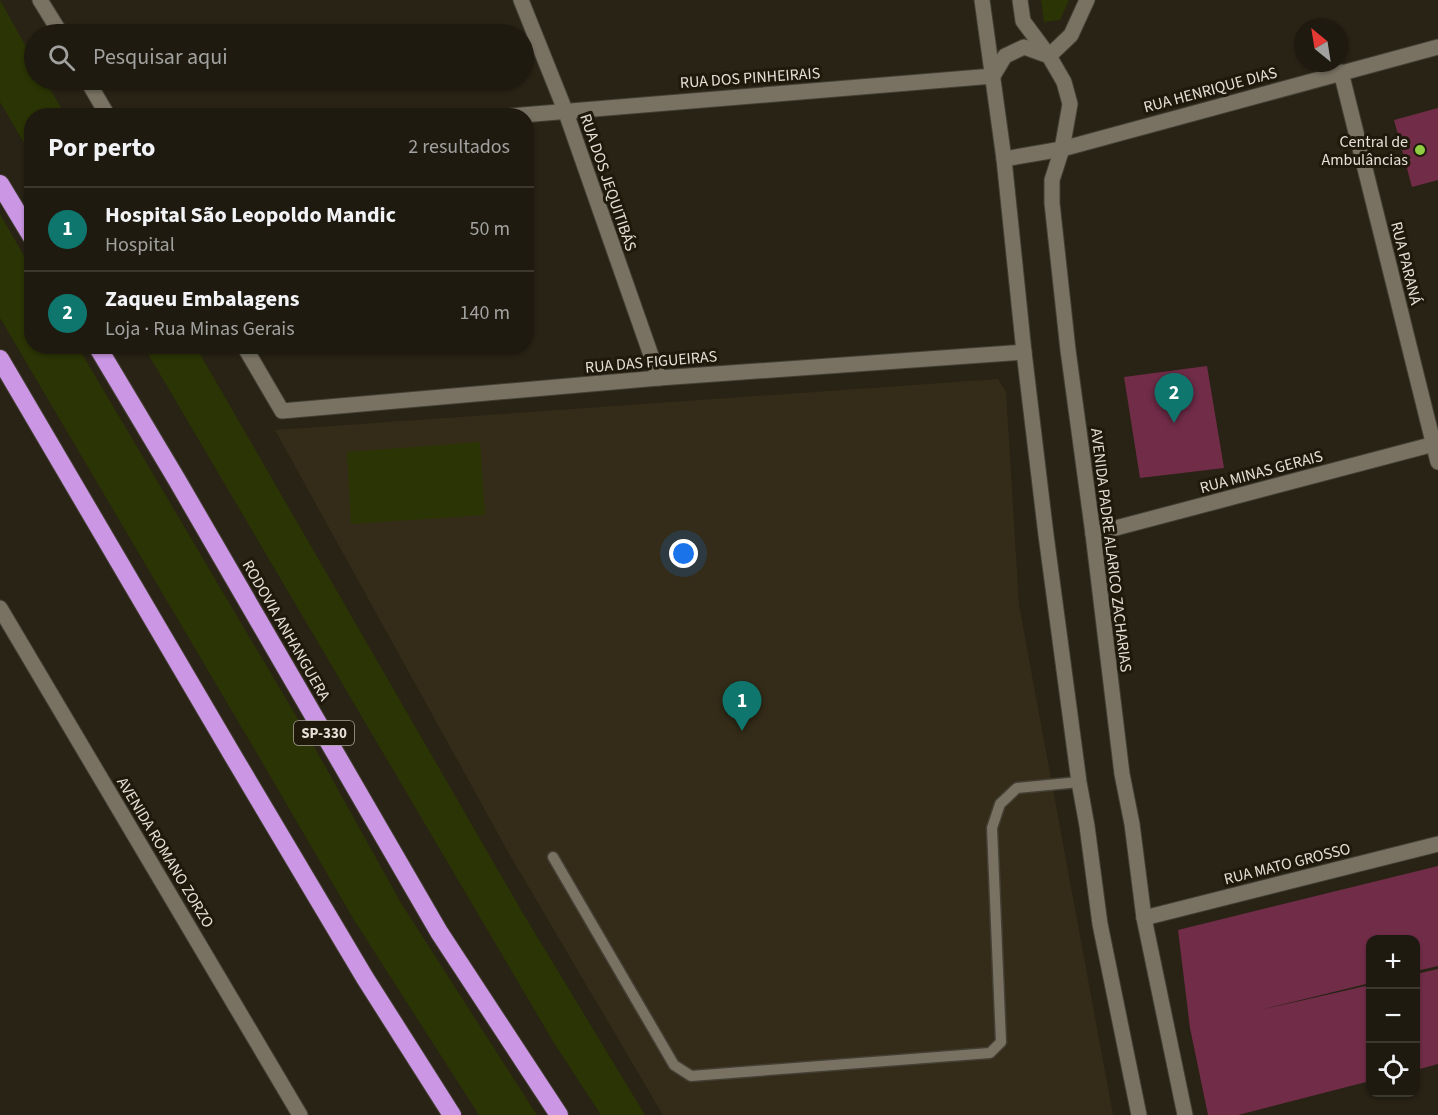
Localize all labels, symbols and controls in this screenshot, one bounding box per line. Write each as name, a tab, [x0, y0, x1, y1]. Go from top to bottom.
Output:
north arrow	[1294, 18, 1348, 72]
search box	[24, 24, 534, 90]
icon: search	[45, 41, 78, 74]
text: Pesquisar aqui	[93, 41, 228, 73]
street label: RUA DOS PINHEIRAIS	[679, 62, 821, 94]
street label: RUA HENRIQUE DIAS	[1141, 62, 1279, 118]
street label: RUA DOS JEQUITIBÁS	[574, 111, 642, 254]
text: Por perto	[48, 129, 156, 166]
place label: Central de Ambulâncias	[1322, 131, 1408, 171]
text: 2 resultados	[408, 133, 510, 161]
marker: Central de Ambulâncias	[1413, 143, 1427, 157]
text: Hospital São Leopoldo Mandic	[105, 199, 396, 231]
text: 1	[62, 215, 73, 243]
text: 50 m	[470, 215, 510, 243]
street label: RUA PARANÁ	[1385, 219, 1427, 307]
text: Hospital	[105, 231, 175, 259]
text: Zaqueu Embalagens	[105, 283, 299, 315]
text: 2	[62, 299, 73, 327]
text: 140 m	[460, 299, 510, 327]
text: Loja · Rua Minas Gerais	[105, 315, 295, 343]
street label: RUA DAS FIGUEIRAS	[584, 345, 718, 379]
pin: 2	[1154, 374, 1194, 423]
street label: AVENIDA PADRE ALARICO ZACHARIAS	[1085, 427, 1137, 673]
street label: RUA MINAS GERAIS	[1197, 445, 1325, 499]
your location	[669, 539, 698, 568]
street label: RODOVIA ANHANGUERA	[237, 556, 336, 705]
pin: 1	[722, 682, 762, 731]
road number: SP-330	[294, 721, 354, 745]
street label: AVENIDA ROMANO ZORZO	[111, 773, 219, 932]
street label: RUA MATO GROSSO	[1222, 838, 1353, 890]
map controls	[1366, 935, 1420, 1097]
button: +	[1366, 935, 1420, 989]
button: −	[1366, 989, 1420, 1043]
button: locate	[1366, 1043, 1420, 1097]

